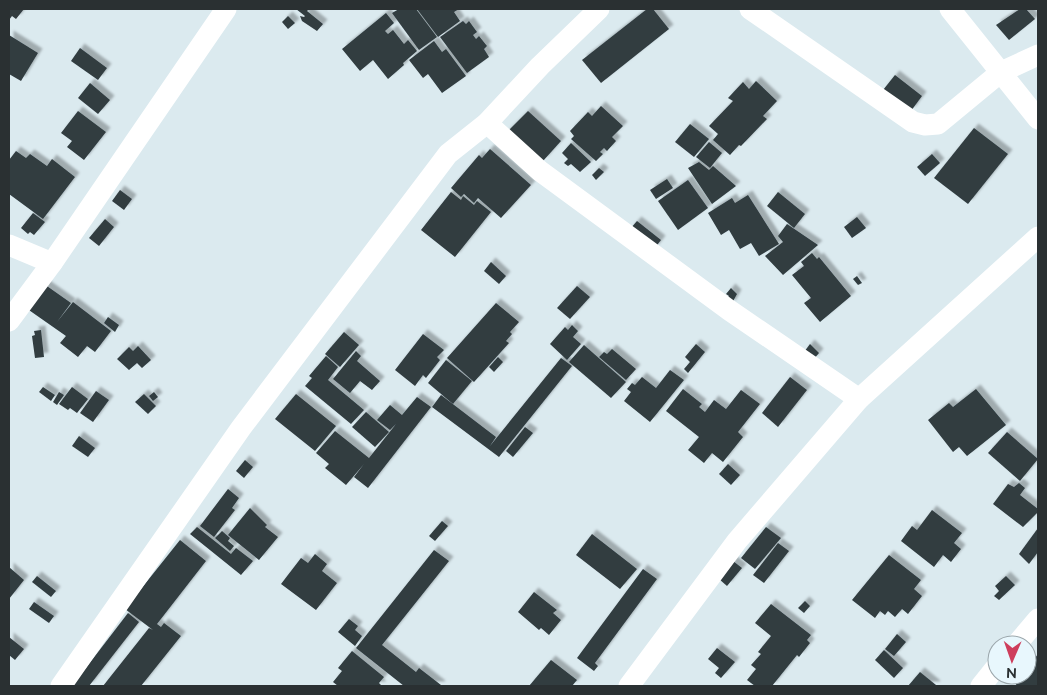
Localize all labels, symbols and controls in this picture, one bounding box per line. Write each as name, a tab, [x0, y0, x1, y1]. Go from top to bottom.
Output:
north arrow	[987, 635, 1037, 685]
text: N	[1006, 665, 1017, 681]

